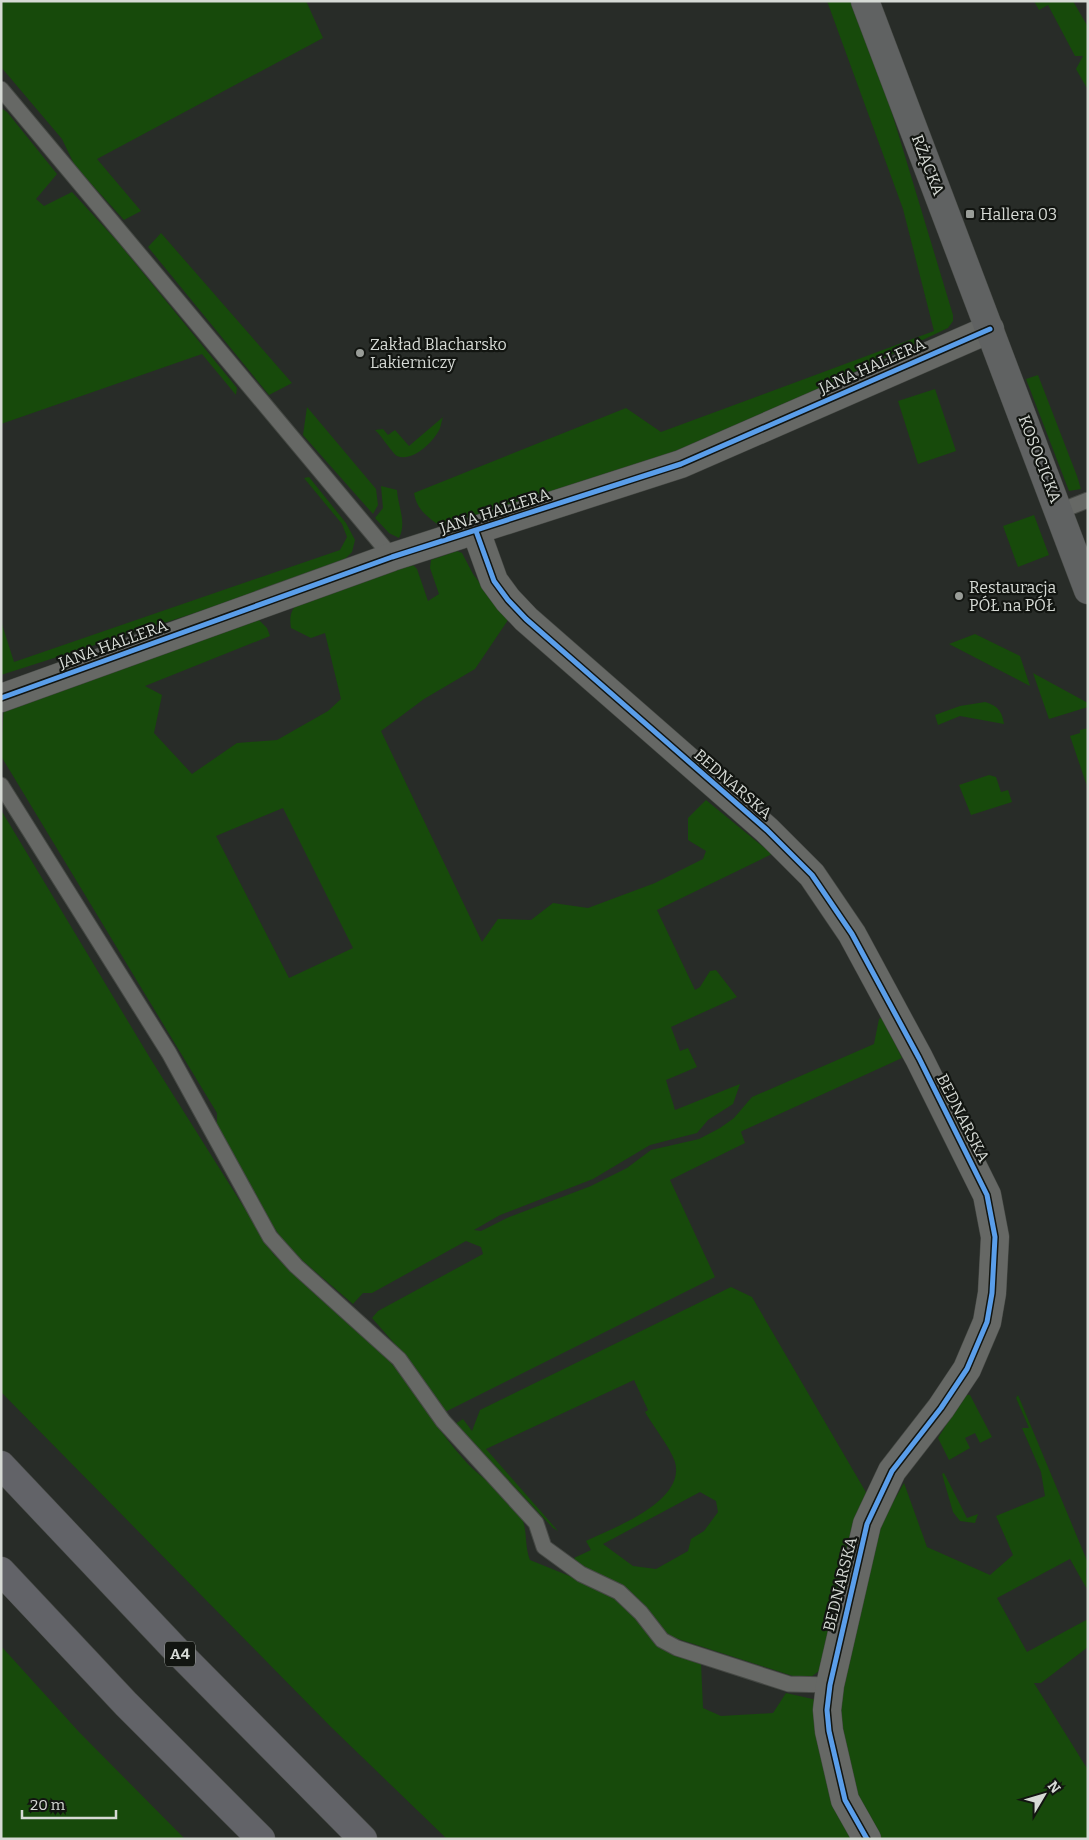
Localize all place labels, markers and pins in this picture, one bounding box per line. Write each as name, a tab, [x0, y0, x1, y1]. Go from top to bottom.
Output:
place label: Hallera 03	[980, 205, 1057, 224]
marker: Hallera 03	[964, 208, 976, 220]
place label: Zakład Blacharsko Lakierniczy	[370, 335, 507, 372]
marker: Zakład Blacharsko Lakierniczy	[354, 347, 366, 359]
place label: Restauracja PÓŁ na PÓŁ	[969, 578, 1057, 615]
marker: Restauracja PÓŁ na PÓŁ	[953, 590, 965, 602]

